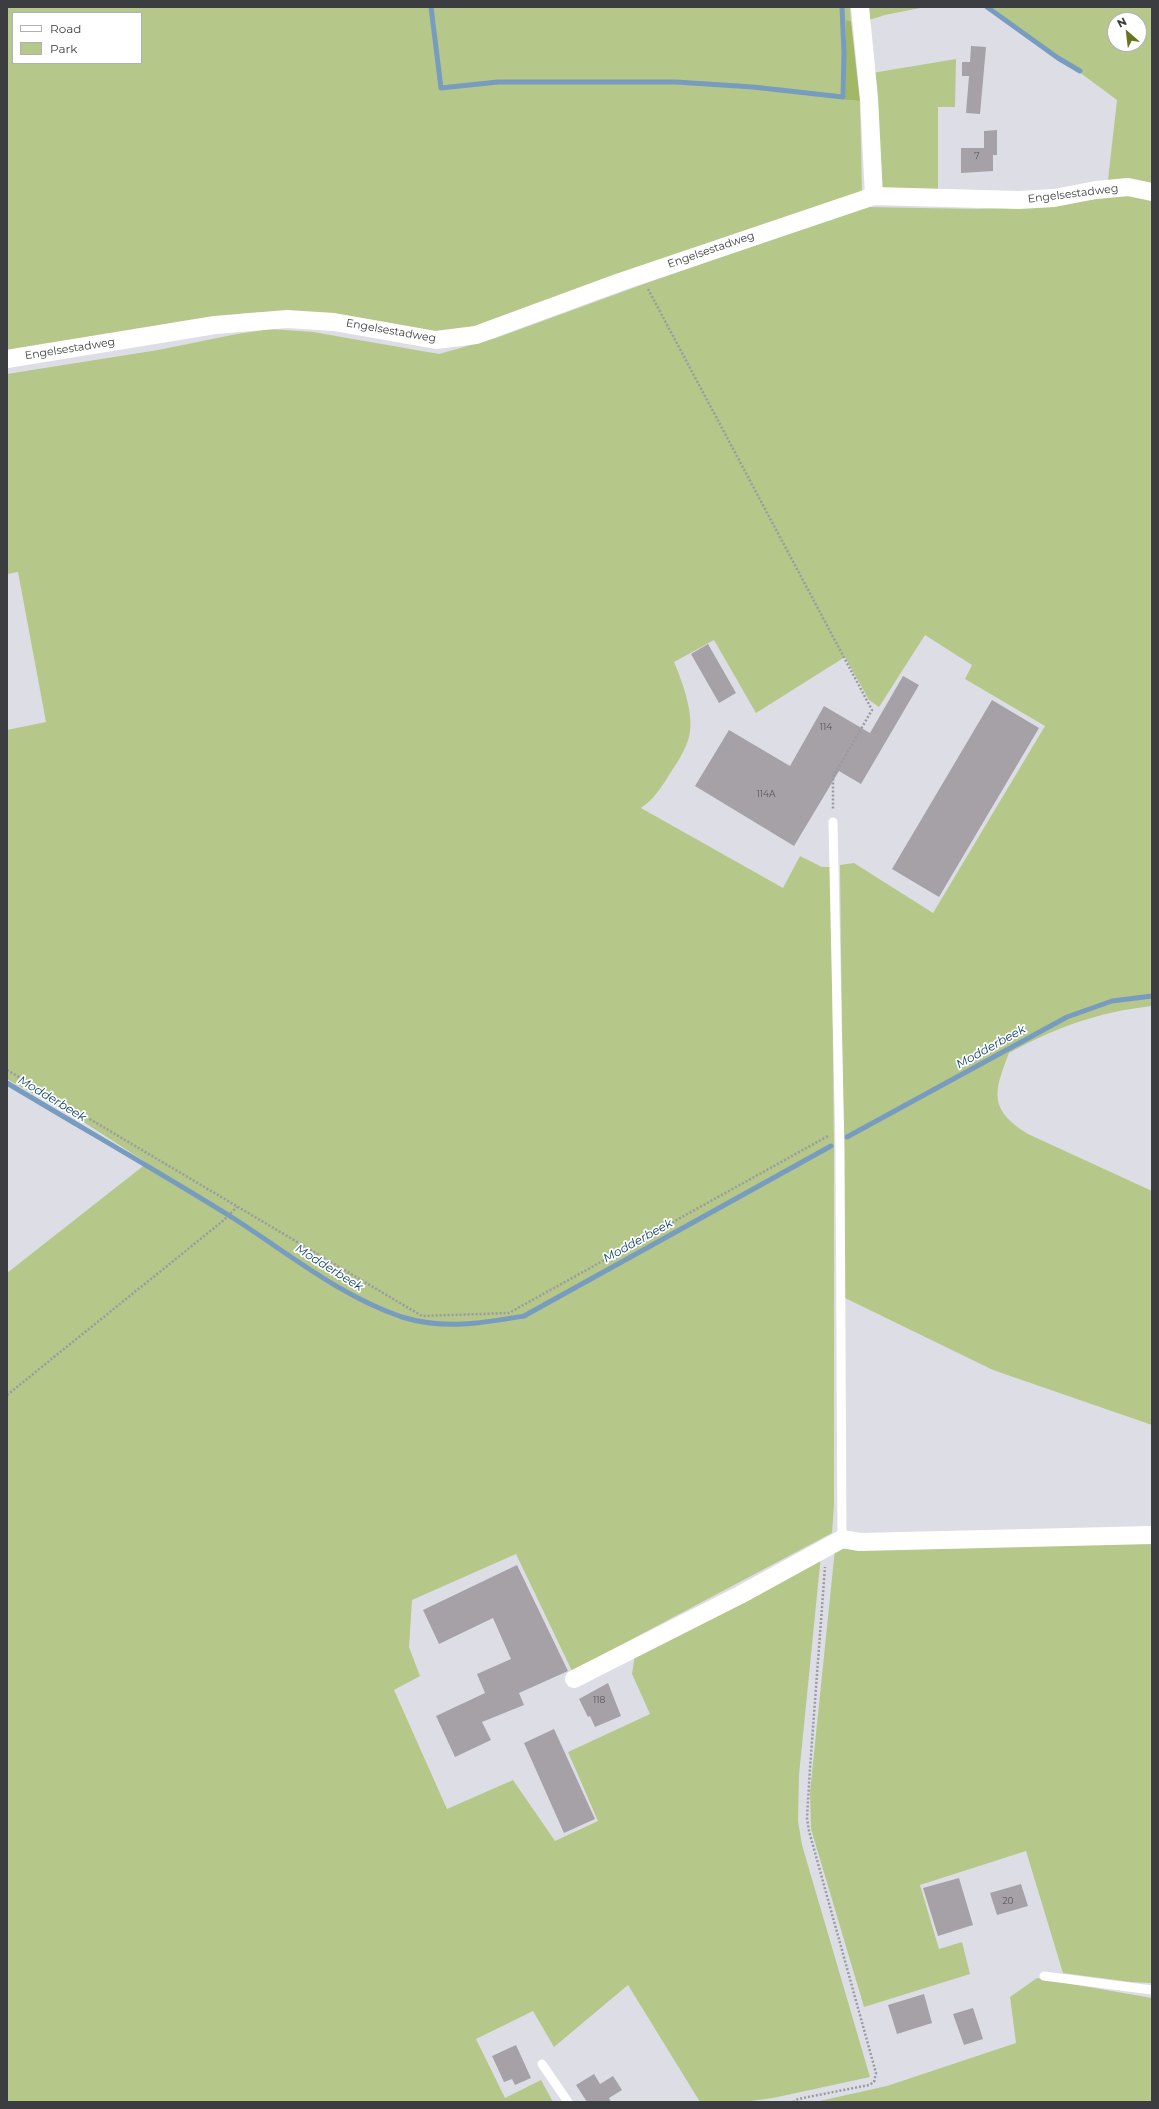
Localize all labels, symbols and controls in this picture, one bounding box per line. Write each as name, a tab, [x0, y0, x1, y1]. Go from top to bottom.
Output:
legend	[12, 12, 142, 64]
north arrow	[1107, 12, 1147, 52]
text: N	[1115, 14, 1129, 31]
text: Road	[50, 21, 81, 36]
text: Park	[50, 41, 77, 56]
house number: 7	[974, 151, 980, 161]
street label: Engelsestadweg	[1027, 182, 1119, 206]
street label: Engelsestadweg	[666, 229, 756, 271]
street label: Engelsestadweg	[345, 317, 437, 345]
street label: Engelsestadweg	[24, 335, 116, 363]
house number: 114	[820, 722, 832, 732]
house number: 114A	[757, 789, 775, 799]
water label: Modderbeek	[954, 1022, 1028, 1072]
water label: Modderbeek	[15, 1073, 89, 1125]
water label: Modderbeek	[601, 1216, 675, 1266]
water label: Modderbeek	[293, 1241, 365, 1295]
house number: 118	[593, 1695, 605, 1705]
house number: 20	[1002, 1896, 1014, 1906]

